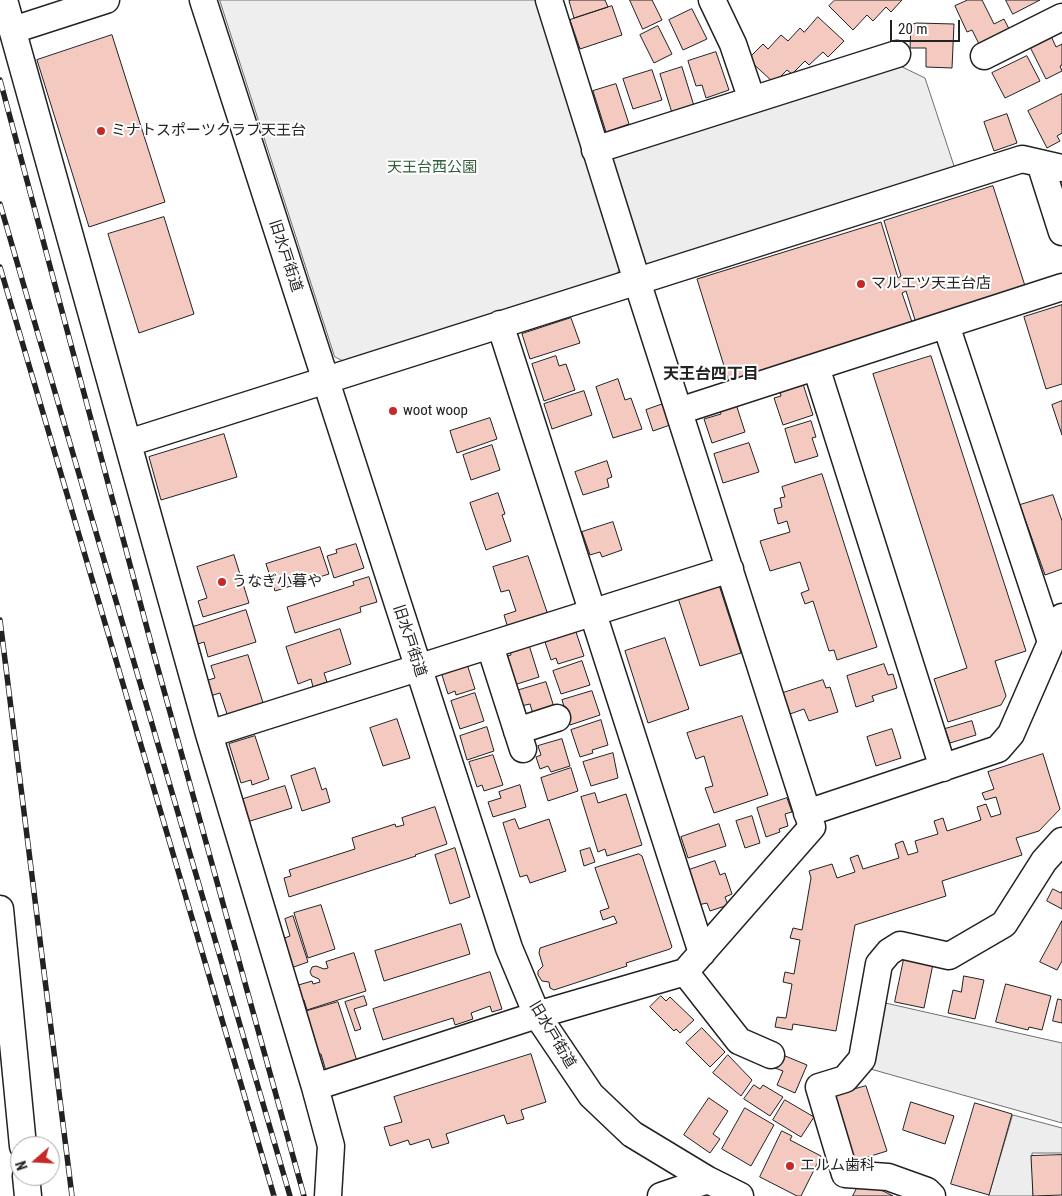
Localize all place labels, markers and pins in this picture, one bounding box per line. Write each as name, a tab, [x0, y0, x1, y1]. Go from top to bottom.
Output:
place label: ミナトスポーツクラブ天王台	[111, 122, 306, 140]
marker: ミナトスポーツクラブ天王台	[95, 125, 107, 137]
place label: マルエツ天王台店	[871, 275, 991, 293]
marker: マルエツ天王台店	[855, 278, 867, 290]
place label: woot woop	[403, 402, 468, 420]
marker: woot woop	[387, 405, 399, 417]
place label: うなぎ小暮や	[232, 573, 322, 591]
marker: うなぎ小暮や	[216, 576, 228, 588]
place label: エルム歯科	[800, 1157, 875, 1175]
marker: エルム歯科	[784, 1160, 796, 1172]

